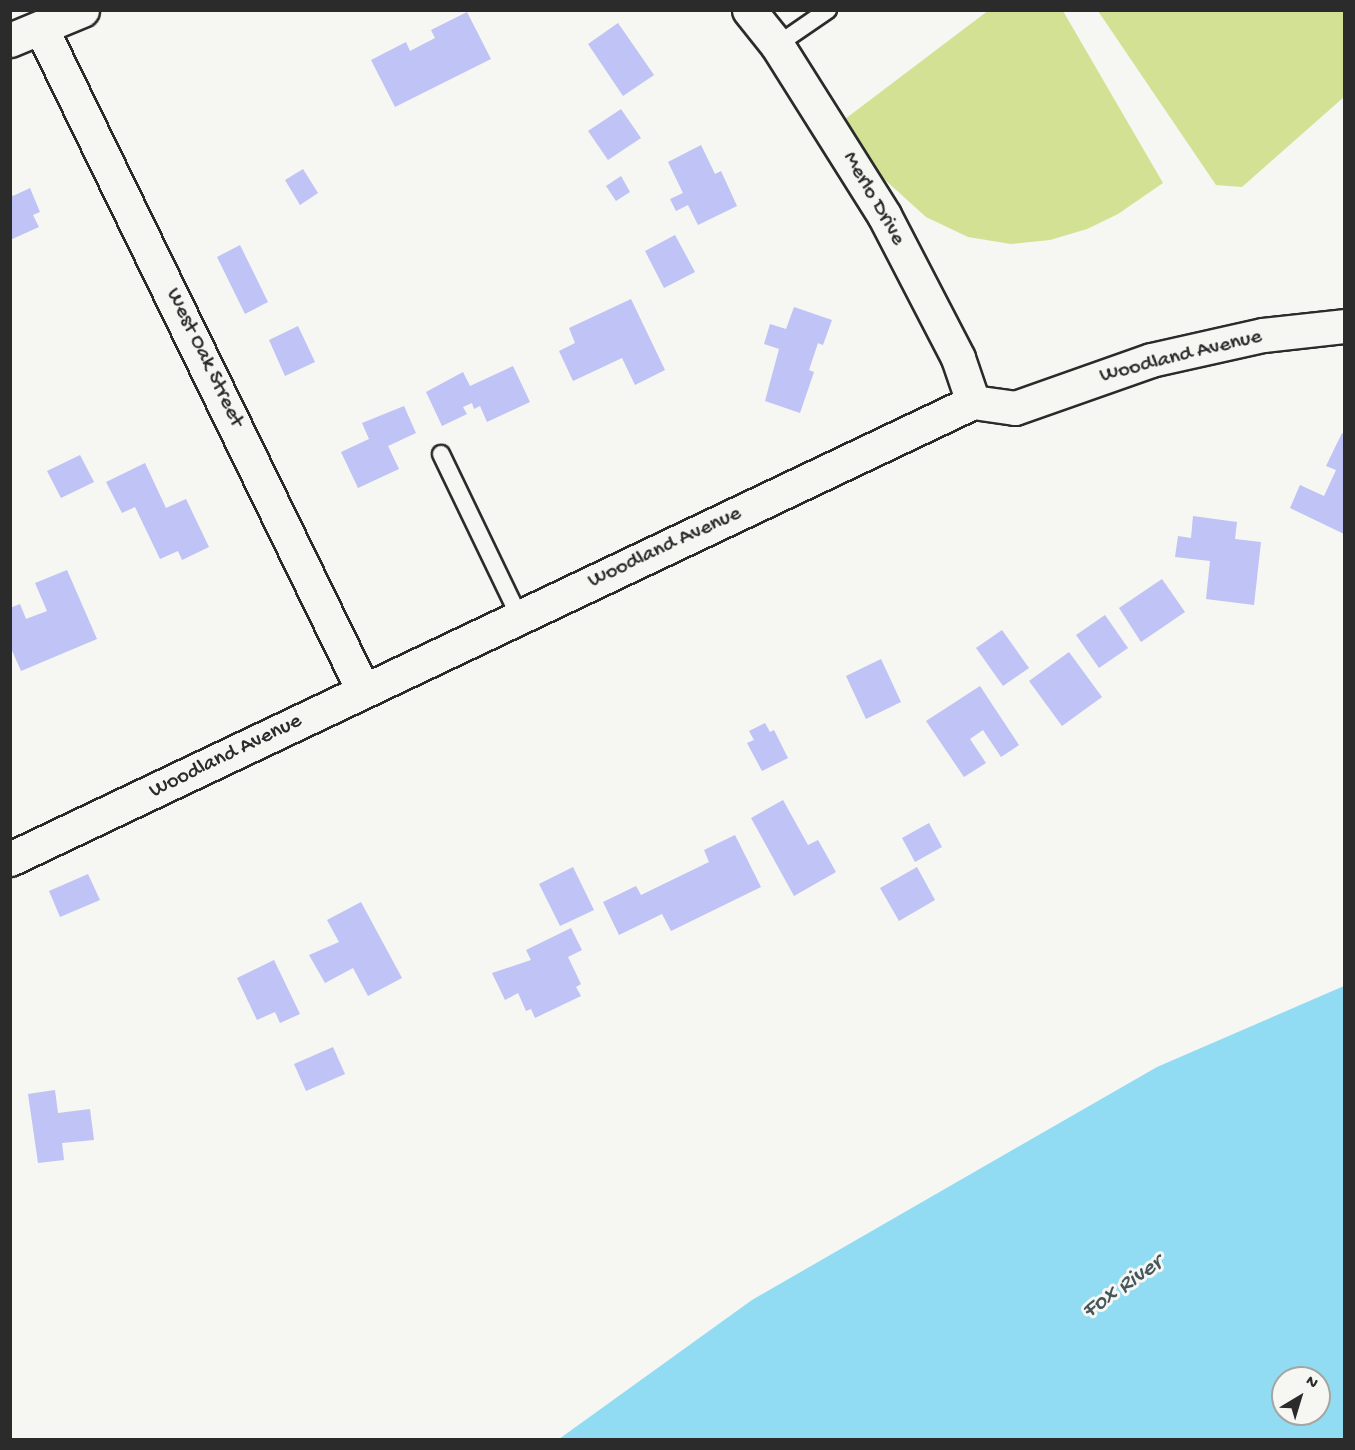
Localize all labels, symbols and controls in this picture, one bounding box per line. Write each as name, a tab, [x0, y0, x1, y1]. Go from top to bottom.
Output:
street label: Merlo Drive	[836, 147, 910, 251]
street label: West Oak Street	[159, 284, 249, 432]
street label: Woodland Avenue	[1097, 324, 1265, 390]
street label: Woodland Avenue	[584, 501, 746, 595]
street label: Woodland Avenue	[146, 709, 306, 805]
water label: Fox River	[1077, 1250, 1169, 1326]
north arrow	[1271, 1366, 1331, 1426]
text: N	[1301, 1372, 1321, 1394]

